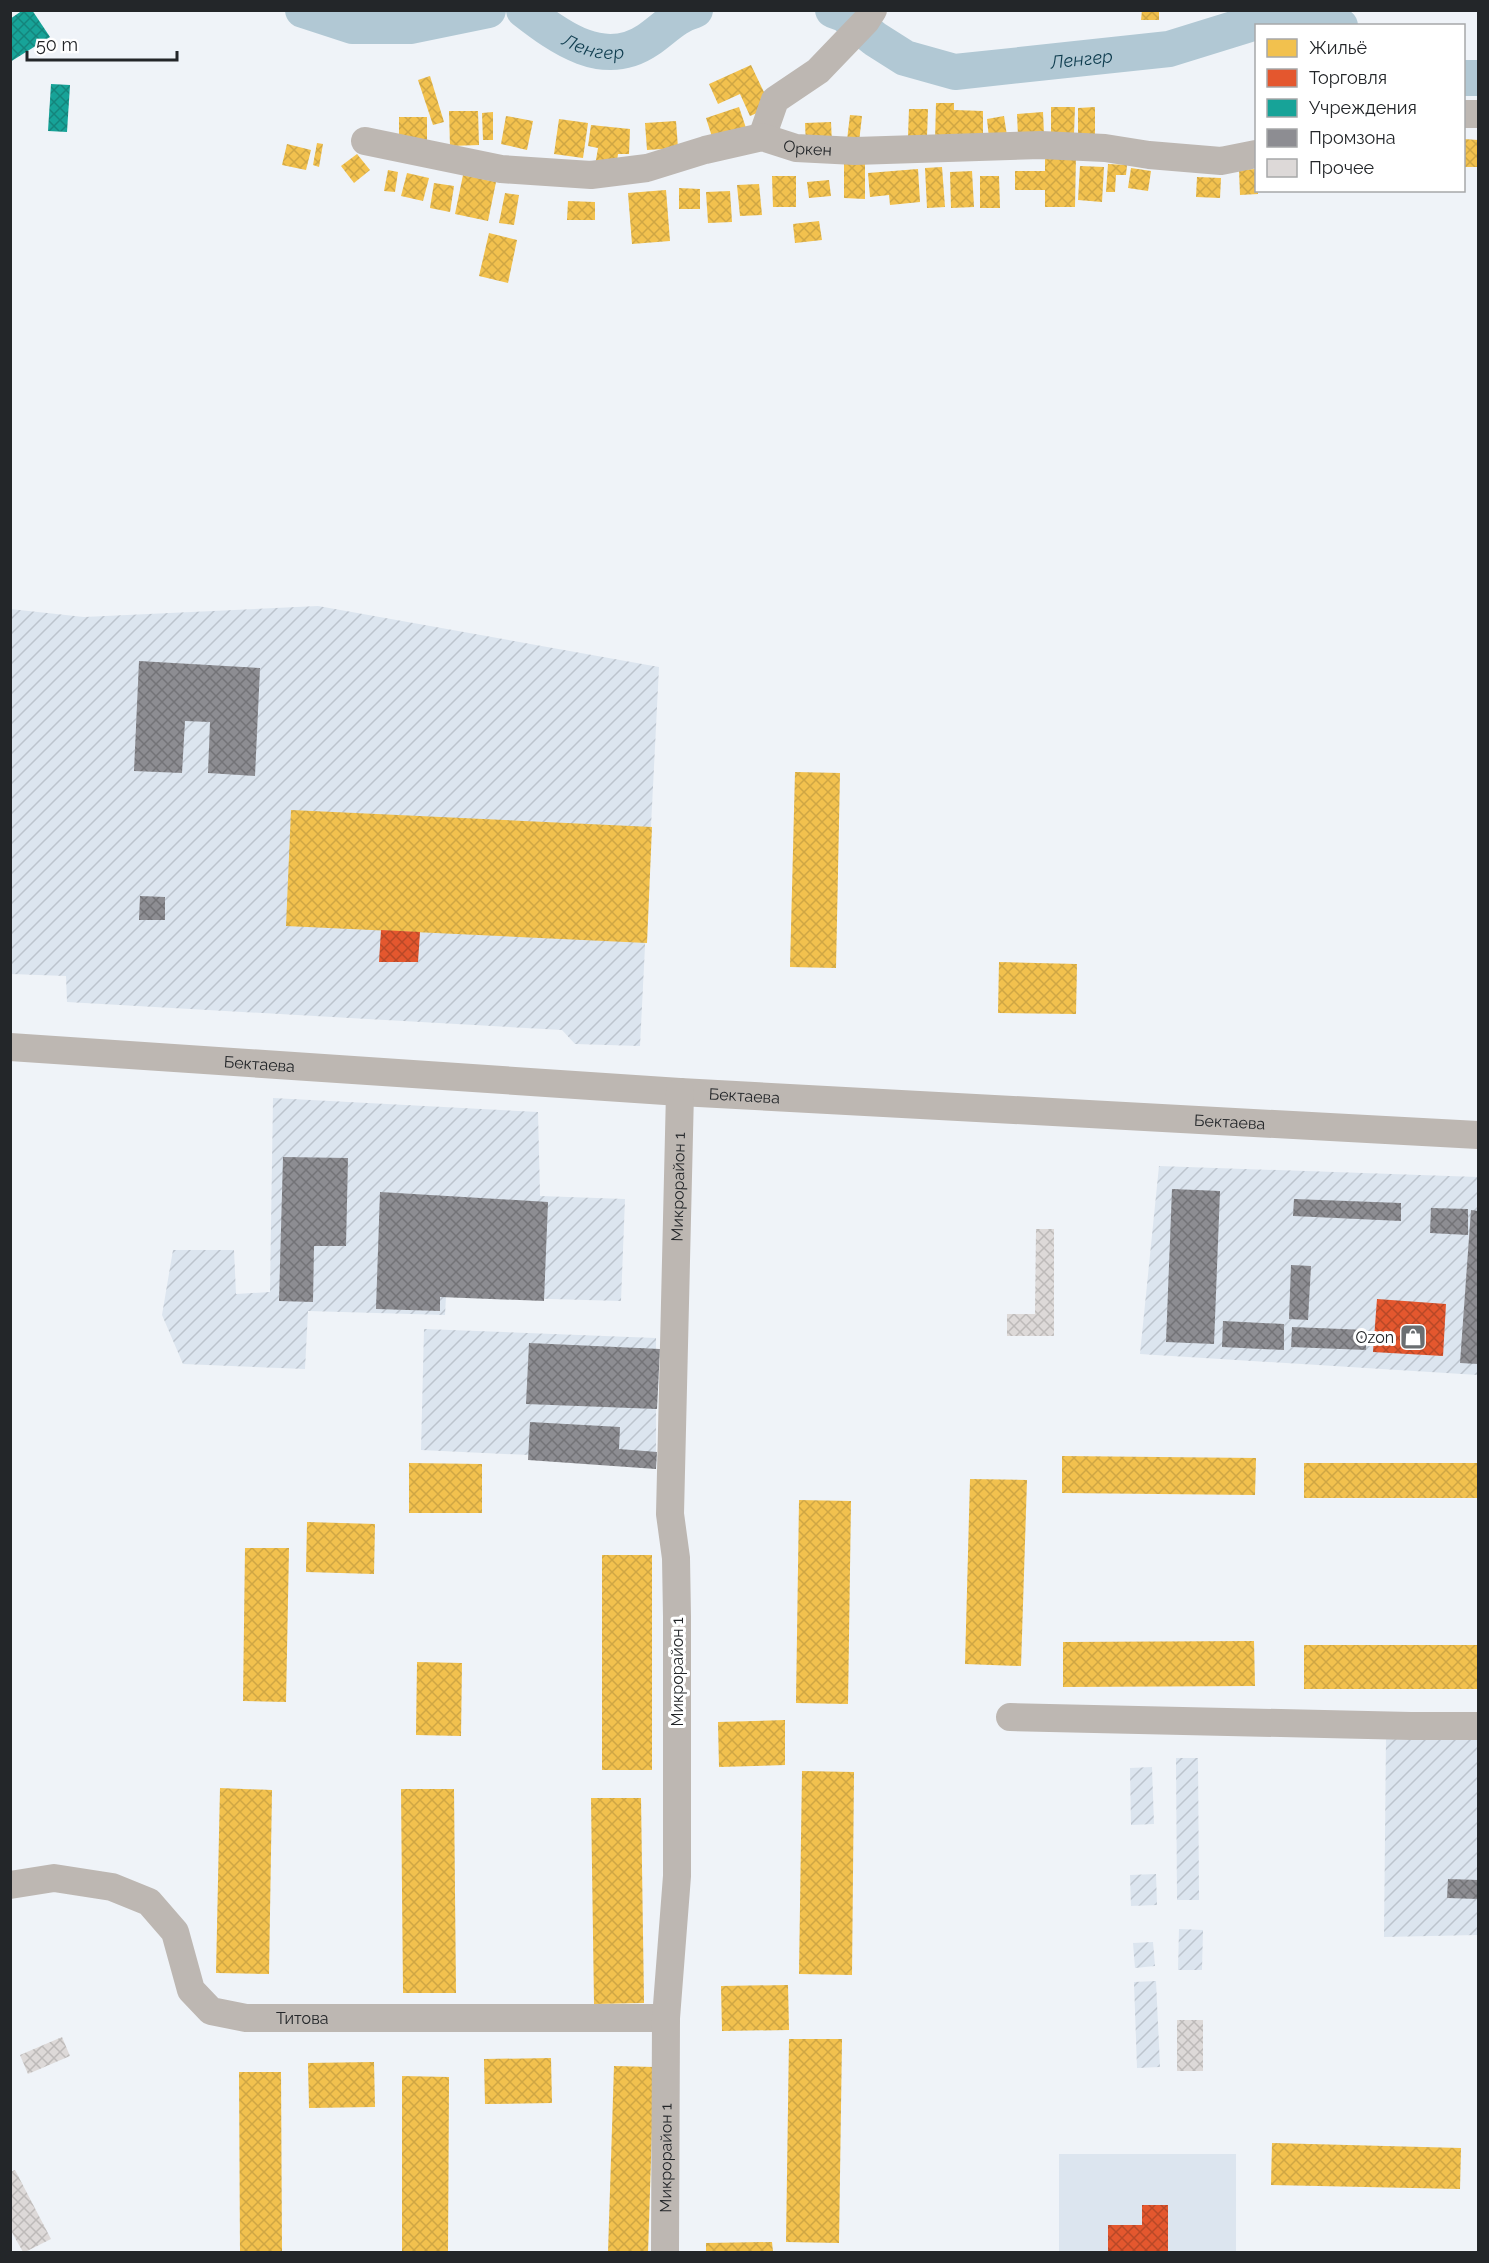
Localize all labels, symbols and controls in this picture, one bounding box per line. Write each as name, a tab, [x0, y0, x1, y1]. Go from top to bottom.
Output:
scale bar	[27, 24, 177, 62]
legend	[1255, 24, 1465, 192]
water label: Ленгер	[558, 28, 625, 63]
text: 50 m	[36, 34, 78, 55]
text: Жильё	[1309, 37, 1367, 58]
water label: Ленгер	[1048, 45, 1114, 72]
text: Торговля	[1309, 67, 1387, 88]
text: Учреждения	[1309, 97, 1417, 118]
text: Промзона	[1309, 127, 1396, 148]
street label: Оркен	[781, 135, 832, 159]
text: Прочее	[1309, 157, 1375, 178]
street label: Бектаева	[223, 1052, 296, 1076]
street label: Бектаева	[708, 1084, 780, 1107]
street label: Бектаева	[1194, 1110, 1266, 1133]
street label: Микрорайон 1	[667, 1132, 689, 1242]
shop icon: Ozon	[1398, 1322, 1428, 1352]
place label: Ozon	[1355, 1328, 1394, 1347]
street label: Микрорайон 1	[668, 1617, 687, 1727]
street label: Титова	[276, 2009, 328, 2028]
street label: Микрорайон 1	[656, 2103, 675, 2213]

